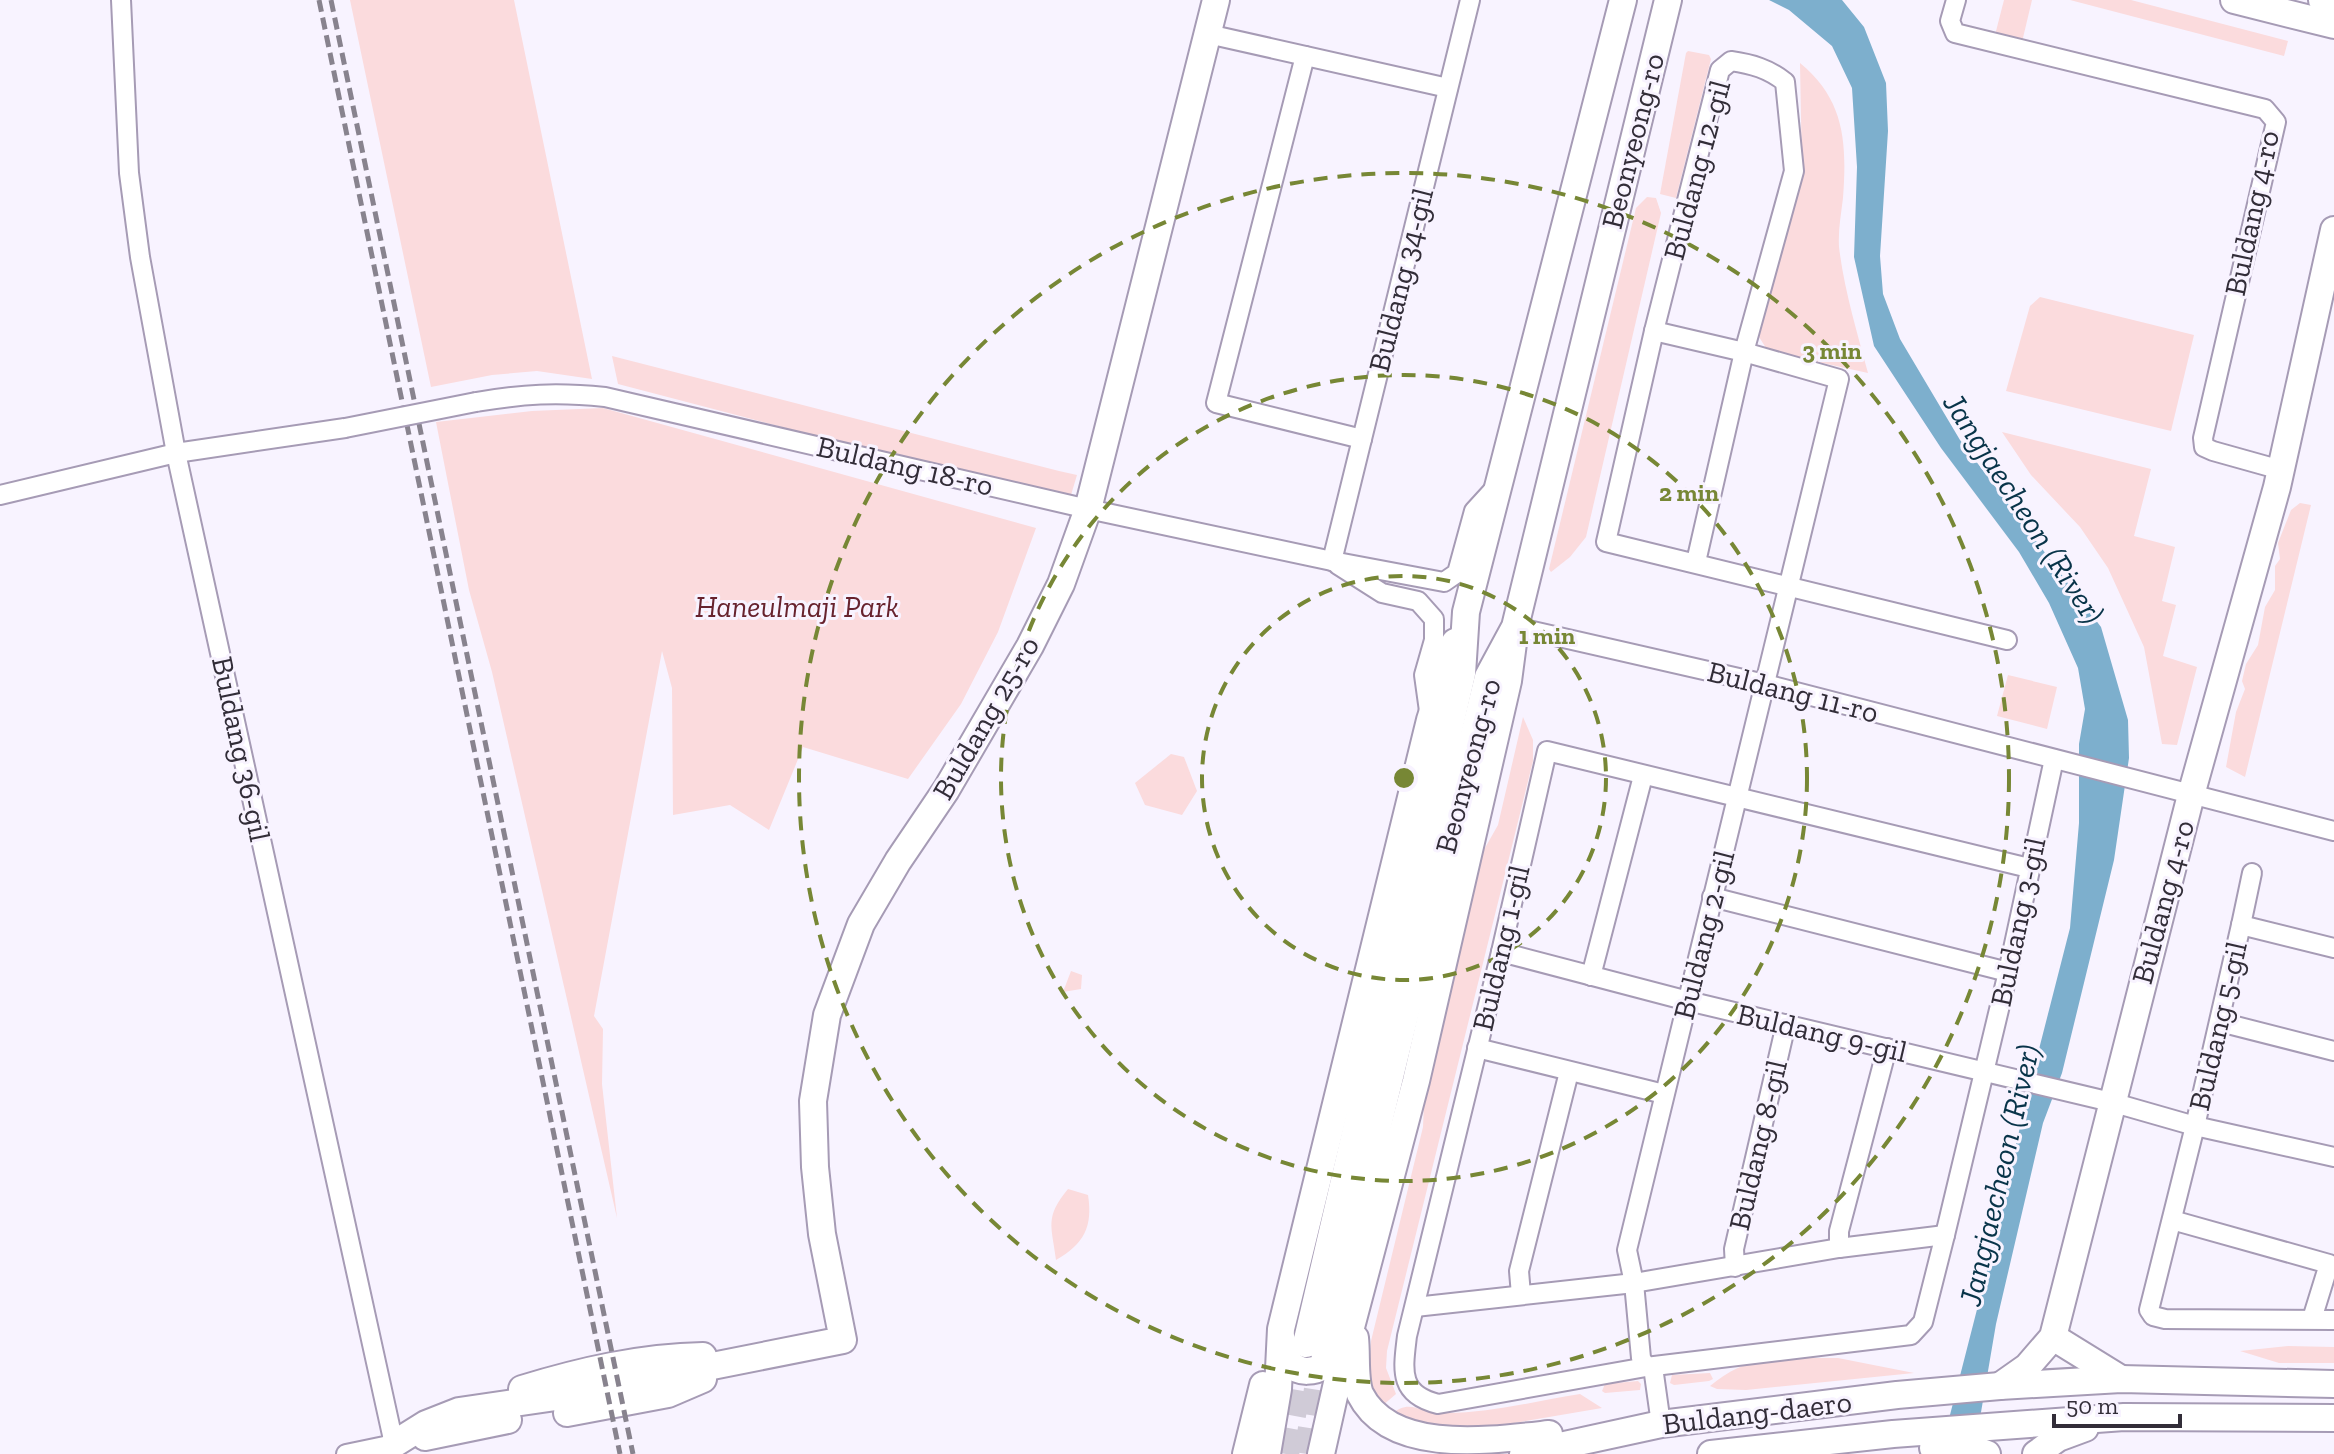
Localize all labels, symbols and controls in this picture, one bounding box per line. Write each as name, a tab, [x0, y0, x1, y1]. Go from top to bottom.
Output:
street label: Beonyeong-ro	[1594, 50, 1672, 232]
street label: Buldang 12-gil	[1656, 76, 1738, 264]
street label: Buldang 4-ro	[2217, 127, 2287, 299]
street label: Buldang 34-gil	[1361, 184, 1441, 376]
text: 3 min	[1802, 336, 1862, 365]
water label: Jangjaecheon (River)	[1935, 385, 2113, 630]
street label: Buldang 18-ro	[813, 428, 997, 504]
text: 2 min	[1659, 478, 1719, 507]
park label: Haneulmaji Park	[695, 589, 899, 625]
text: 1 min	[1519, 621, 1575, 650]
street label: Buldang 25-ro	[925, 630, 1047, 806]
street label: Buldang 36-gil	[204, 653, 278, 845]
street label: Buldang 11-ro	[1704, 653, 1882, 731]
street label: Beonyeong-ro	[1427, 675, 1509, 857]
centre of rings	[1390, 764, 1418, 792]
street label: Buldang 4-ro	[2124, 816, 2202, 988]
street label: Buldang 3-gil	[1983, 834, 2053, 1010]
street label: Buldang 2-gil	[1666, 847, 1742, 1023]
street label: Buldang 1-gil	[1464, 862, 1538, 1034]
street label: Buldang 5-gil	[2181, 938, 2255, 1114]
street label: Buldang 9-gil	[1733, 996, 1911, 1070]
water label: Jangjaecheon (River)	[1950, 1041, 2048, 1310]
street label: Buldang 8-gil	[1721, 1056, 1795, 1234]
scale bar	[2054, 1378, 2180, 1428]
street label: Buldang-daero	[1660, 1384, 1854, 1442]
text: 50 m	[2066, 1391, 2119, 1420]

